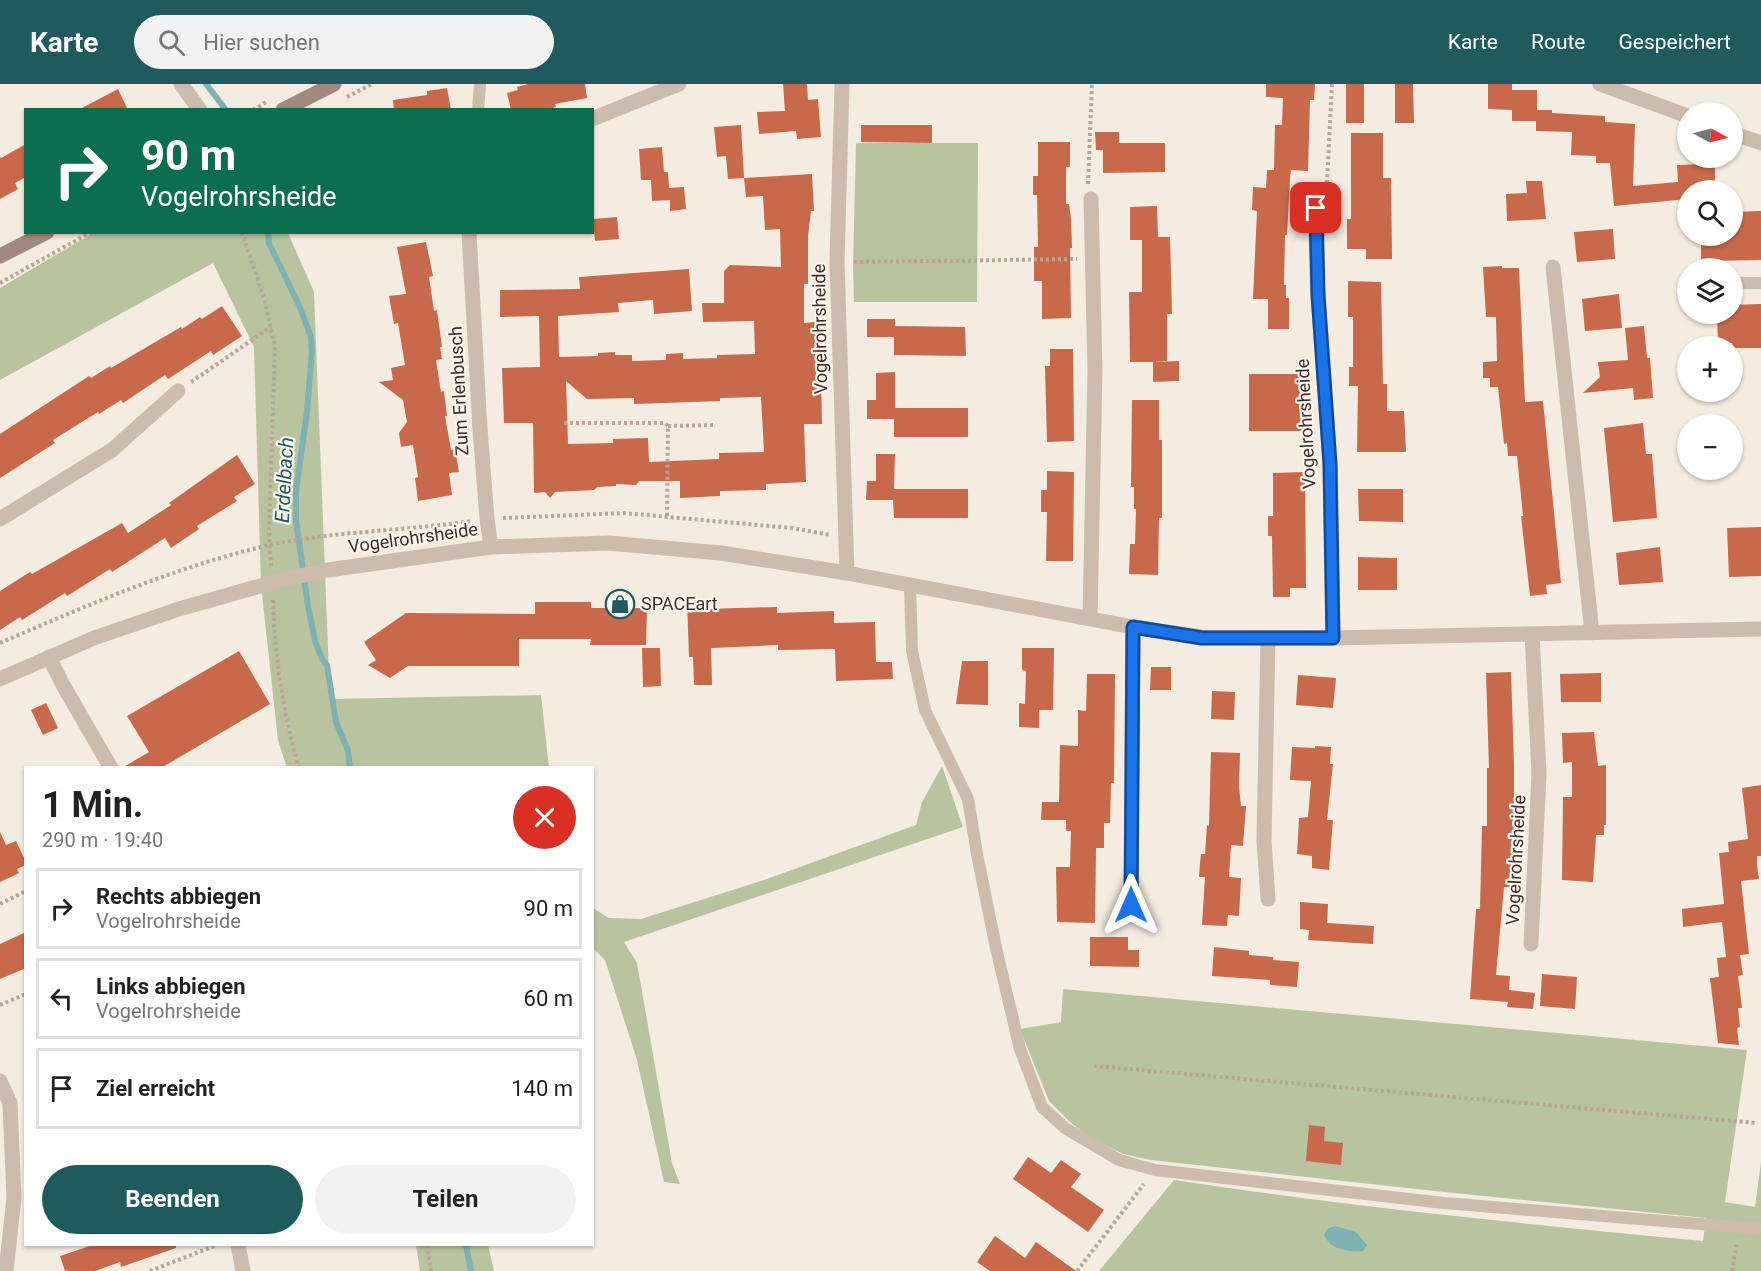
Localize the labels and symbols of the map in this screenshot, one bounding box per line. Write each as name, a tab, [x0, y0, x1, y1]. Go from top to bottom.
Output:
north arrow	[1677, 102, 1743, 168]
pin	[1290, 182, 1341, 233]
street label: Vogelrohrsheide	[808, 264, 831, 394]
street label: Zum Erlenbusch	[445, 326, 472, 456]
street label: Vogelrohrsheide	[1292, 358, 1319, 490]
water label: Erdelbach	[270, 437, 298, 523]
street label: Vogelrohrsheide	[347, 518, 479, 557]
shop icon: SPACEart	[604, 588, 636, 620]
place label: SPACEart	[641, 593, 718, 614]
street label: Vogelrohrsheide	[1502, 794, 1529, 926]
position arrow	[1099, 873, 1163, 937]

